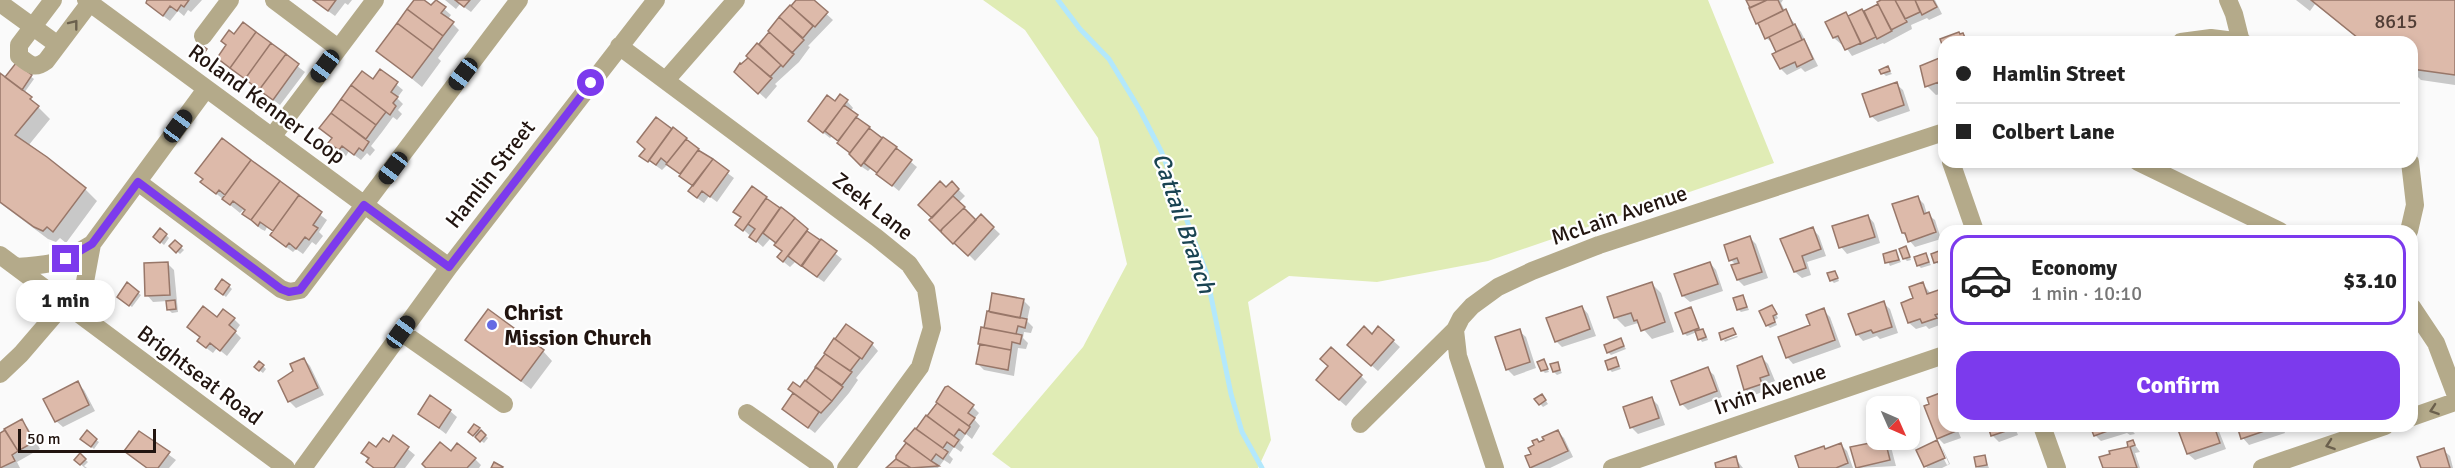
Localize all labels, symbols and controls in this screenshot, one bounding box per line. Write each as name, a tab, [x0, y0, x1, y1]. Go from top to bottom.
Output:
house number: 8615	[2374, 9, 2418, 34]
one-way arrow	[66, 20, 77, 31]
street label: Roland Kenner Loop	[183, 38, 351, 170]
car	[307, 46, 343, 86]
car	[445, 54, 481, 94]
text: Hamlin Street	[1992, 60, 2125, 87]
route start	[577, 69, 604, 96]
car	[160, 106, 196, 146]
street label: Hamlin Street	[439, 114, 541, 234]
text: Colbert Lane	[1992, 118, 2115, 145]
car	[375, 148, 411, 188]
water label: Cattail Branch	[1146, 149, 1222, 298]
street label: Zeek Lane	[827, 166, 919, 246]
street label: McLain Avenue	[1547, 179, 1691, 251]
route end	[52, 245, 79, 272]
icon: car	[1959, 253, 2013, 307]
text: Economy	[2031, 254, 2117, 281]
text: $3.10	[2343, 267, 2397, 294]
callout: 1 min	[16, 280, 116, 322]
text: 1 min · 10:10	[2031, 281, 2142, 306]
text: 1 min	[41, 288, 90, 313]
place label: Christ Mission Church	[504, 299, 652, 351]
car	[383, 312, 419, 352]
marker: Christ Mission Church	[485, 318, 499, 332]
street label: Brightseat Road	[132, 319, 268, 431]
button: Confirm	[1956, 351, 2400, 420]
street label: Irvin Avenue	[1710, 357, 1830, 421]
north arrow	[1866, 396, 1920, 450]
map controls	[1866, 396, 1920, 450]
one-way arrow	[2429, 402, 2439, 415]
scale bar	[18, 426, 156, 454]
text: 50 m	[27, 429, 61, 449]
one-way arrow	[2325, 437, 2336, 450]

